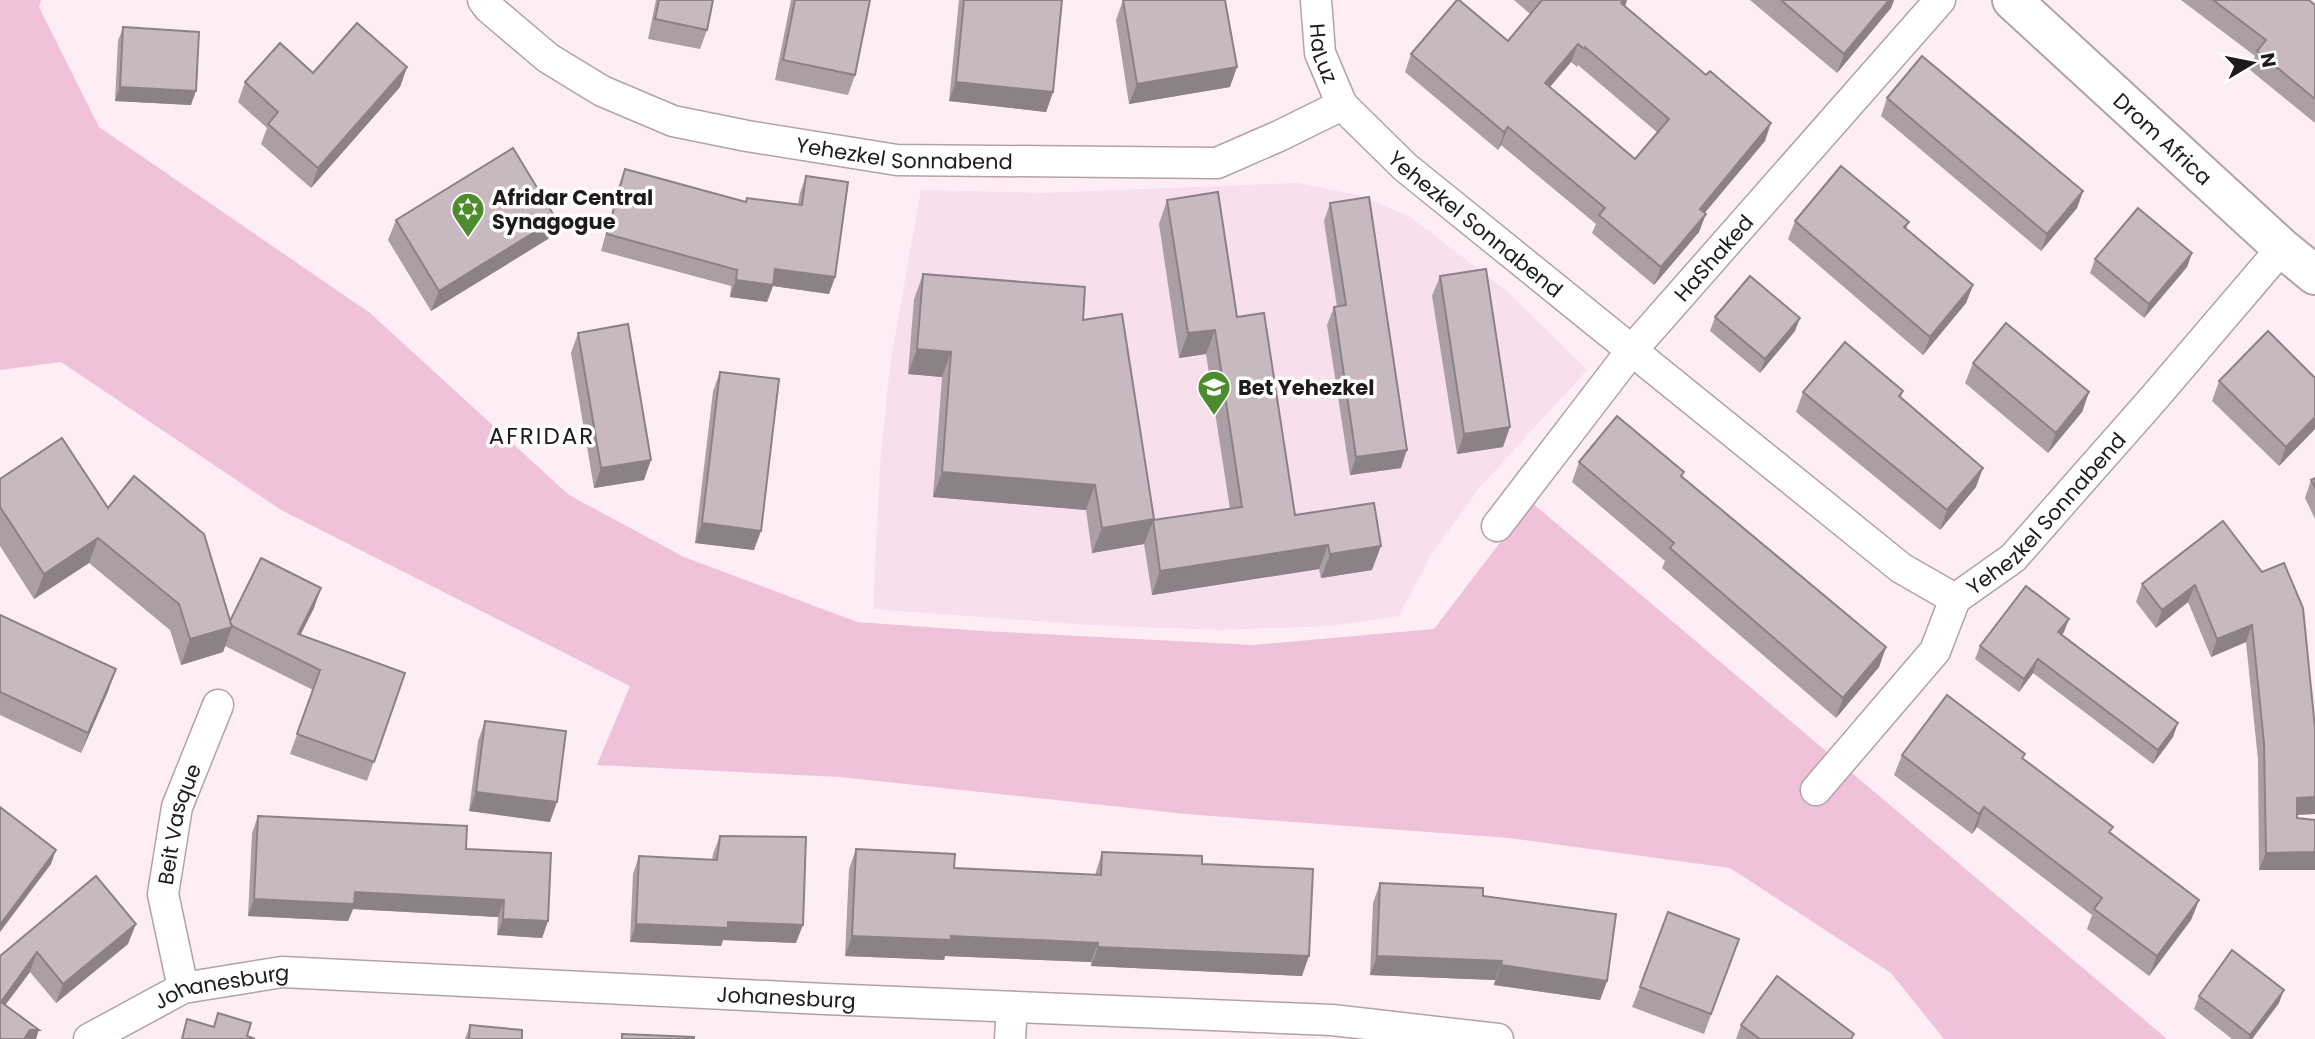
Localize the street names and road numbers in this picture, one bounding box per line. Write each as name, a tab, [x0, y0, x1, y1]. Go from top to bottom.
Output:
street label: HaLuz	[1303, 22, 1346, 87]
street label: Drom Africa	[2107, 86, 2219, 191]
street label: Yehezkel Sonnabend	[794, 130, 1013, 176]
street label: Yehezkel Sonnabend	[1382, 144, 1569, 304]
street label: HaShaked	[1667, 208, 1760, 307]
street label: Yehezkel Sonnabend	[1960, 426, 2132, 601]
street label: Beit Vasque	[150, 759, 208, 887]
street label: Johanesburg	[148, 957, 290, 1016]
street label: Johanesburg	[716, 979, 856, 1015]

